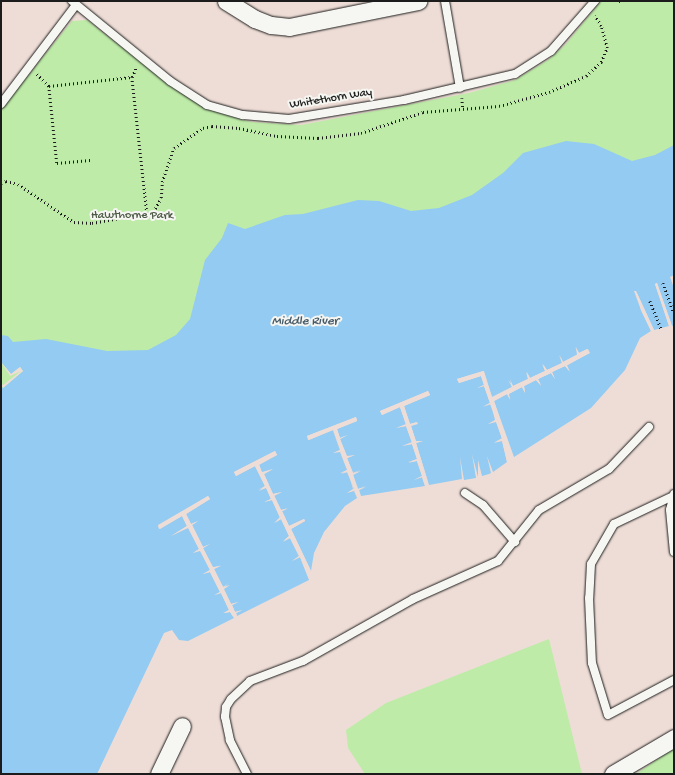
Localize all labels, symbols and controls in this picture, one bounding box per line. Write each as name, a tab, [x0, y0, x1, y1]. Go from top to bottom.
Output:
street label: Whitethorn Way	[289, 86, 373, 114]
park label: Hawthorne Park	[91, 210, 173, 224]
water label: Middle River	[272, 314, 338, 330]

